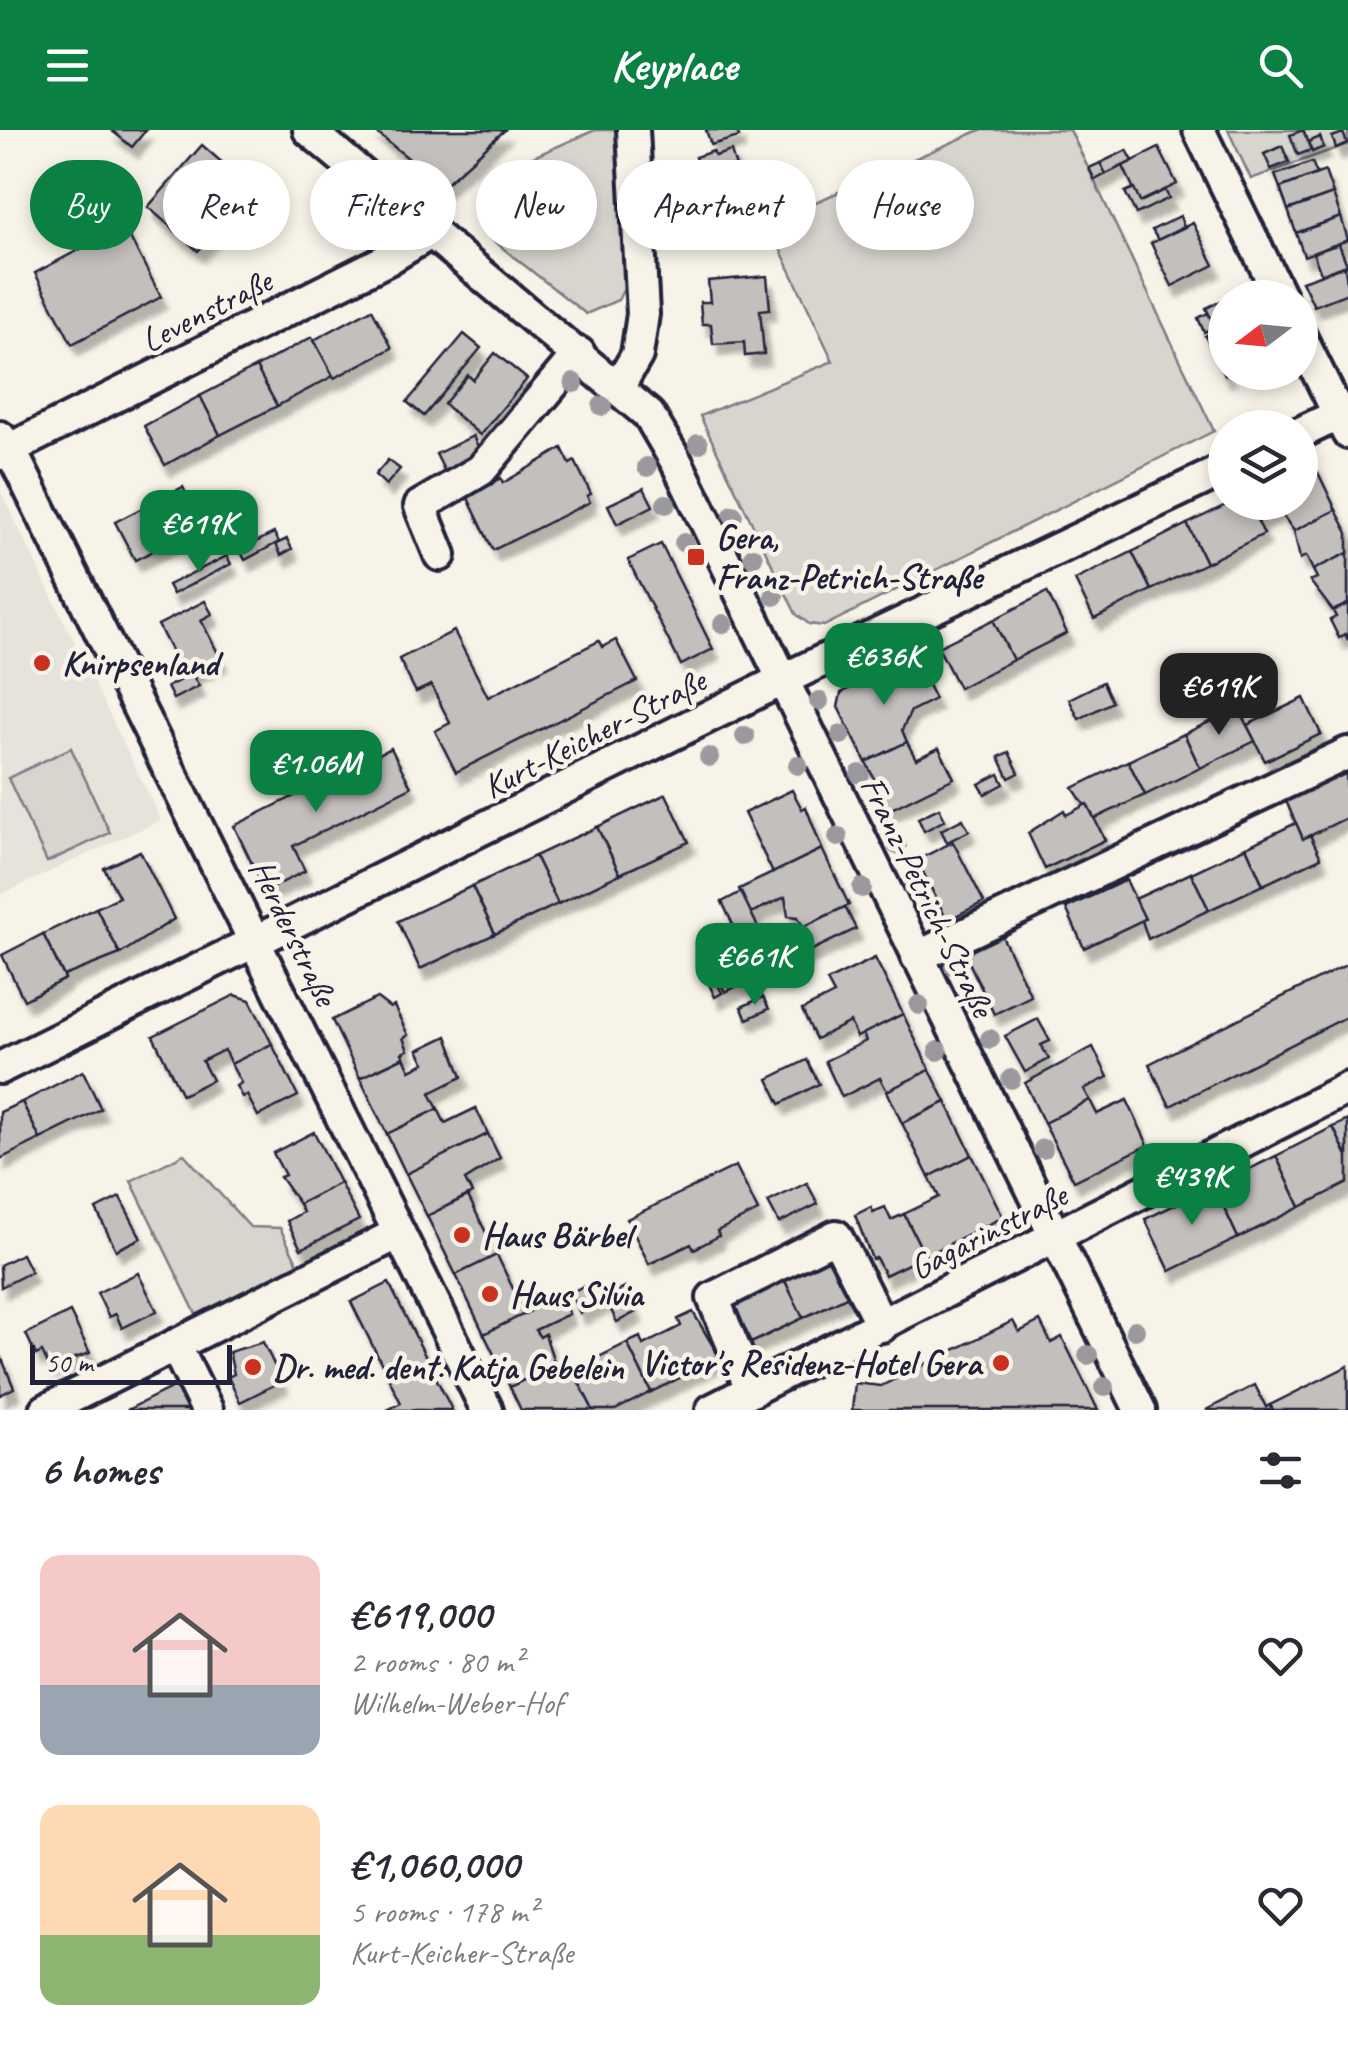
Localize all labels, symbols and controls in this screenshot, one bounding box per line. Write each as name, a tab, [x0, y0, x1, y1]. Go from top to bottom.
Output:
text: Keyplace	[611, 37, 737, 94]
icon: menu	[40, 38, 95, 93]
icon: search	[1253, 38, 1308, 93]
chip: Buy	[30, 160, 143, 250]
chip: Rent	[163, 160, 290, 250]
chip: Filters	[310, 160, 456, 250]
chip: New	[476, 160, 597, 250]
chip: Apartment	[617, 160, 816, 250]
chip: House	[836, 160, 974, 250]
street label: Levenstraße	[133, 257, 281, 362]
north arrow	[1208, 280, 1318, 390]
map controls	[1208, 280, 1318, 520]
button: layers	[1208, 410, 1318, 520]
pin: €619K	[129, 490, 269, 575]
text: €619K	[162, 502, 236, 543]
place label: Gera, Franz-Petrich-Straße	[716, 515, 985, 600]
marker: Gera, Franz-Petrich-Straße	[685, 546, 707, 568]
pin: €636K	[814, 623, 954, 708]
text: €636K	[846, 635, 922, 676]
place label: Knirpsenland	[62, 641, 224, 686]
marker: Knirpsenland	[31, 652, 53, 674]
pin: €619K	[1149, 653, 1289, 738]
street label: Kurt-Keicher-Straße	[475, 657, 715, 809]
text: €619K	[1182, 665, 1256, 706]
pin: €1.06M	[235, 730, 397, 815]
text: €1.06M	[272, 742, 360, 783]
street label: Franz-Petrich-Straße	[850, 768, 1006, 1026]
street label: Herderstraße	[239, 852, 349, 1015]
pin: €661K	[685, 923, 825, 1008]
text: €661K	[717, 935, 793, 976]
pin: €439K	[1122, 1143, 1262, 1228]
text: €439K	[1155, 1155, 1229, 1196]
street label: Gagarinstraße	[902, 1172, 1077, 1290]
place label: Haus Bärbel	[482, 1213, 638, 1258]
marker: Haus Bärbel	[451, 1224, 473, 1246]
place label: Haus Silvia	[510, 1272, 645, 1317]
marker: Haus Silvia	[479, 1283, 501, 1305]
scale bar	[30, 1340, 232, 1384]
place label: Victor's Residenz-Hotel Gera	[640, 1341, 984, 1386]
text: 50 m	[45, 1345, 93, 1380]
place label: Dr. med. dent. Katja Gebelein	[273, 1345, 624, 1390]
marker: Victor's Residenz-Hotel Gera	[990, 1352, 1012, 1374]
marker: Dr. med. dent. Katja Gebelein	[242, 1356, 264, 1378]
icon: filters	[1253, 1443, 1308, 1498]
text: 6 homes	[40, 1444, 159, 1497]
text: €619,000	[350, 1588, 491, 1641]
icon: home	[120, 1595, 240, 1715]
icon: heart	[1253, 1628, 1308, 1683]
text: 2 rooms · 80 m²	[350, 1641, 523, 1682]
text: Wilhelm-Weber-Hof	[350, 1682, 563, 1723]
text: €1,060,000	[350, 1838, 519, 1891]
icon: home	[120, 1845, 240, 1965]
icon: heart	[1253, 1878, 1308, 1933]
text: 5 rooms · 178 m²	[350, 1891, 537, 1932]
text: Kurt-Keicher-Straße	[350, 1932, 573, 1973]

